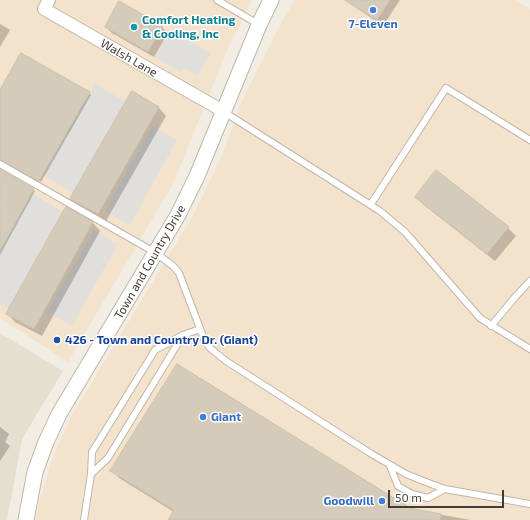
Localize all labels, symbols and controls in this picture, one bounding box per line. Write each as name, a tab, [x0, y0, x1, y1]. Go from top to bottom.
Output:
marker: 7-Eleven	[368, 5, 378, 15]
place label: Comfort Heating & Cooling, Inc	[142, 13, 236, 41]
place label: 7-Eleven	[348, 17, 398, 31]
marker: Comfort Heating & Cooling, Inc	[129, 22, 139, 32]
street label: Walsh Lane	[98, 36, 160, 80]
street label: Town and Country Drive	[111, 202, 189, 322]
place label: 426 - Town and Country Dr. (Giant)	[65, 333, 258, 347]
marker: 426 - Town and Country Dr. (Giant)	[52, 335, 62, 345]
place label: Giant	[211, 410, 241, 424]
marker: Giant	[198, 412, 208, 422]
scale bar	[390, 482, 506, 508]
text: 50 m	[395, 490, 422, 504]
place label: Goodwill	[324, 494, 374, 508]
marker: Goodwill	[377, 496, 387, 506]

